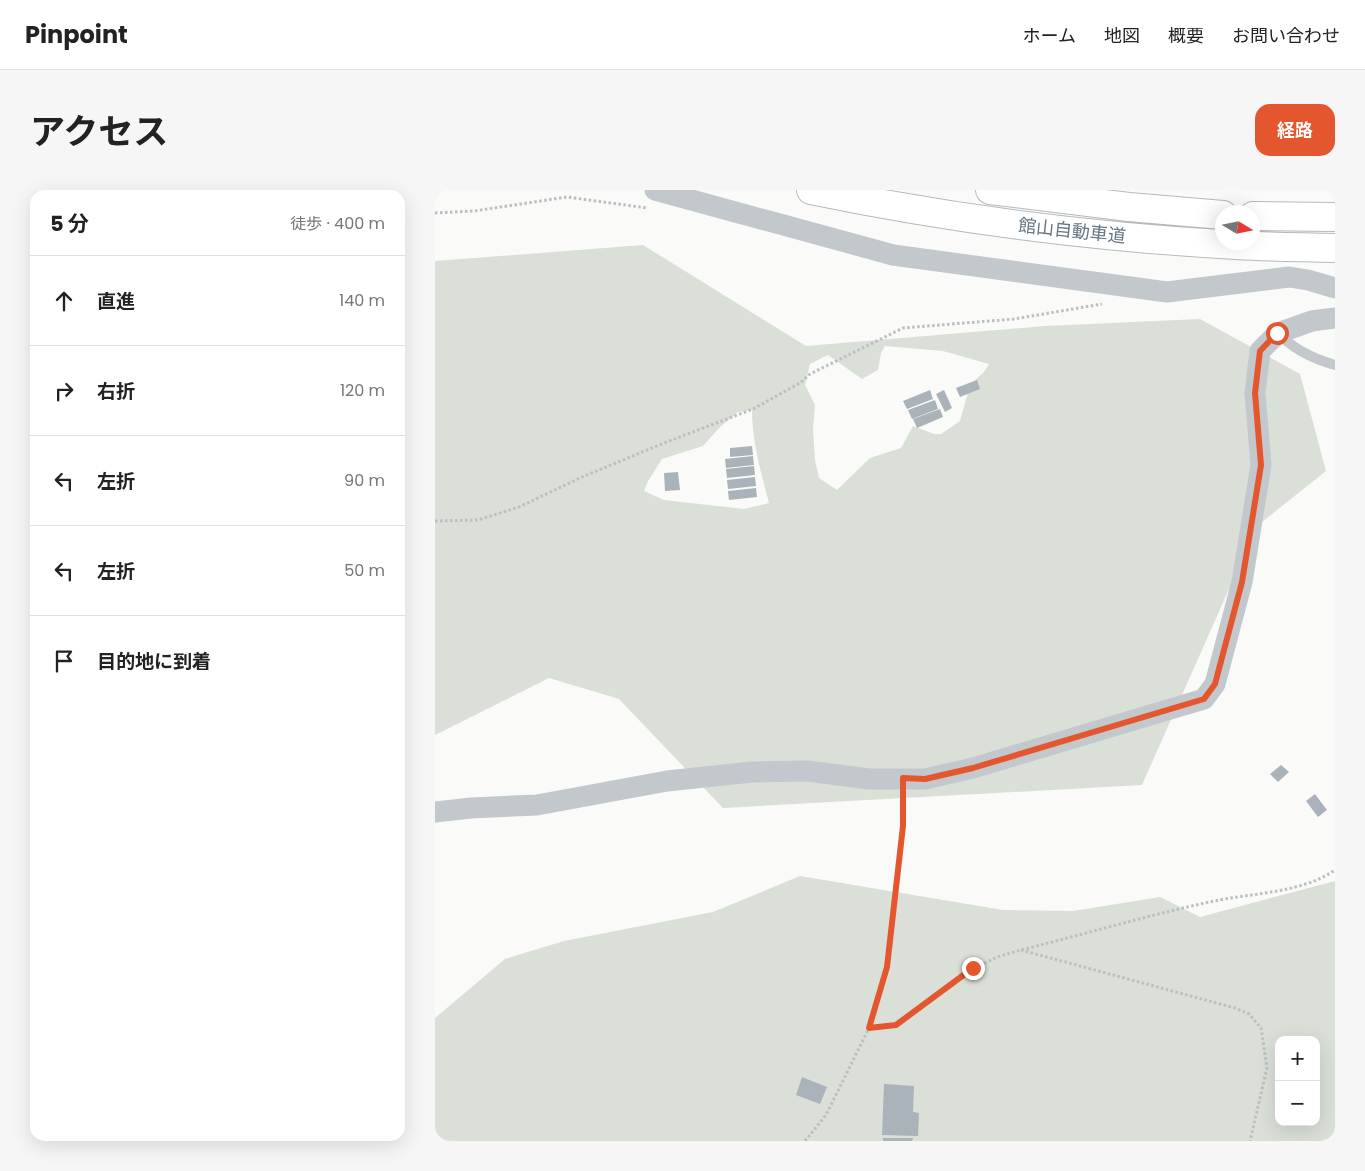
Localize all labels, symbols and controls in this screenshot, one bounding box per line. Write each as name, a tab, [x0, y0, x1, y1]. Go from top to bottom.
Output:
text: Pinpoint	[25, 18, 128, 51]
text: ホーム	[1023, 23, 1076, 48]
text: 地図	[1104, 23, 1140, 48]
text: 概要	[1168, 23, 1204, 48]
text: お問い合わせ	[1232, 23, 1340, 48]
button: 経路	[1255, 104, 1335, 156]
text: アクセス	[30, 107, 168, 156]
north arrow	[1215, 205, 1260, 250]
text: 5 分	[50, 209, 89, 238]
text: 徒歩 · 400 m	[290, 212, 385, 235]
street label: 館山自動車道	[1017, 212, 1127, 249]
icon: ahead	[50, 287, 78, 315]
text: 直進	[97, 288, 135, 315]
text: 140 m	[339, 289, 385, 312]
route start	[1266, 322, 1289, 345]
icon: right	[50, 377, 78, 405]
text: 右折	[97, 378, 135, 405]
text: 120 m	[340, 379, 385, 402]
icon: left	[50, 467, 78, 495]
text: 左折	[97, 468, 135, 495]
text: 90 m	[344, 469, 385, 492]
icon: left	[50, 557, 78, 585]
text: 左折	[97, 558, 135, 585]
text: 50 m	[344, 559, 385, 582]
icon: arrive	[50, 647, 78, 675]
text: 目的地に到着	[97, 648, 211, 675]
route end	[962, 957, 985, 980]
map controls	[1275, 1036, 1320, 1126]
button: +	[1275, 1036, 1320, 1081]
button: −	[1275, 1081, 1320, 1126]

